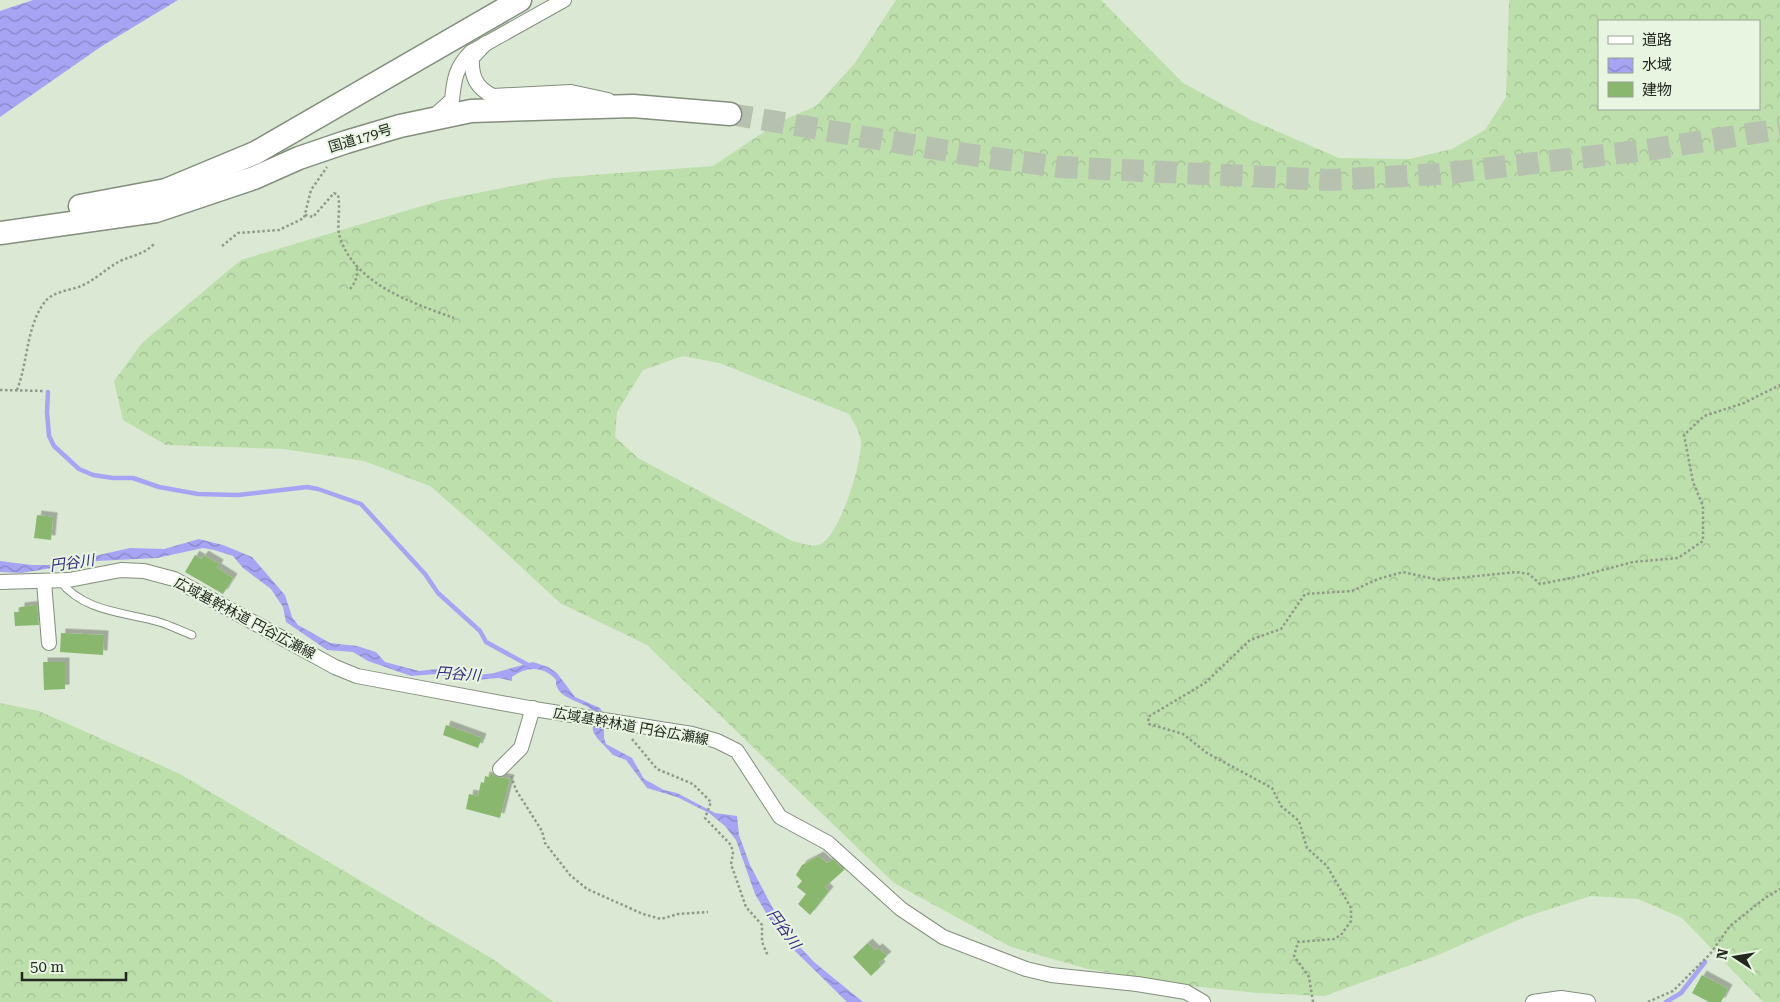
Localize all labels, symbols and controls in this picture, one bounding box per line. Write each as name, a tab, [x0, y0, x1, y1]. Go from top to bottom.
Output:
legend	[1598, 20, 1760, 110]
text: 道路	[1642, 31, 1672, 49]
text: 水域	[1642, 56, 1672, 74]
text: 建物	[1642, 81, 1672, 99]
street label: 国道179号	[326, 121, 394, 155]
water label: 円谷川	[48, 551, 98, 575]
street label: 広域基幹林道 円谷広瀬線	[172, 574, 318, 662]
water label: 円谷川	[435, 663, 483, 685]
street label: 広域基幹林道 円谷広瀬線	[552, 704, 710, 748]
water label: 円谷川	[763, 906, 806, 954]
north arrow	[1710, 932, 1760, 982]
text: N	[1713, 947, 1731, 961]
scale bar	[22, 950, 126, 982]
text: 50 m	[30, 958, 65, 976]

